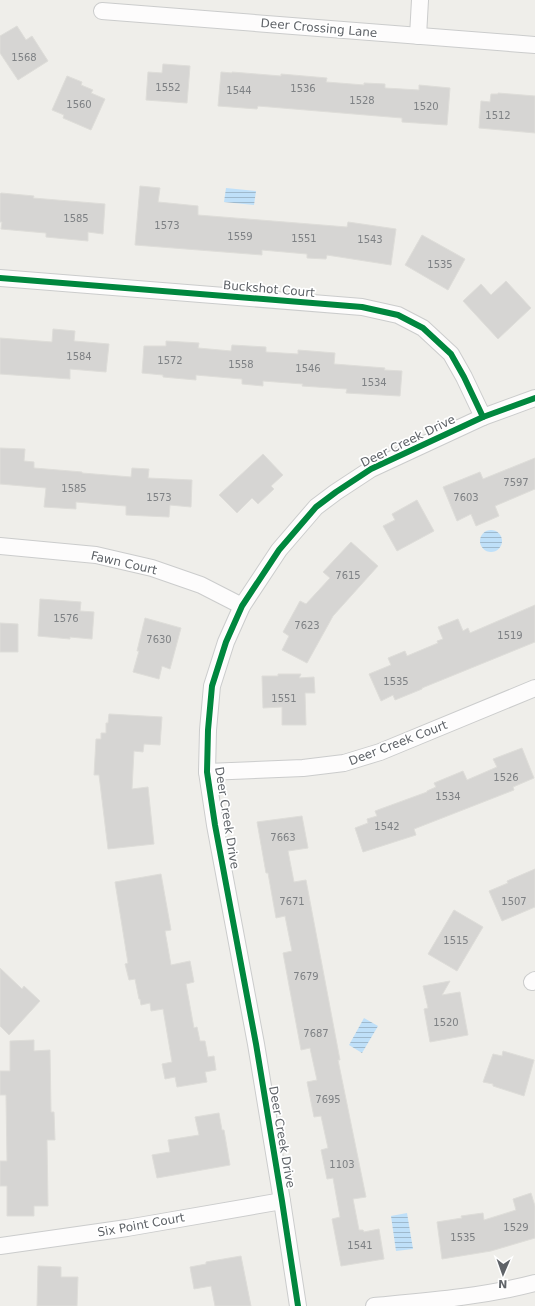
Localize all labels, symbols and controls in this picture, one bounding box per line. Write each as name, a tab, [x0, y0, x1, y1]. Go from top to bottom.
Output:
street label: Deer Crossing Lane	[260, 16, 378, 40]
house number: 1568	[11, 52, 37, 63]
house number: 1552	[155, 82, 181, 93]
house number: 1536	[290, 83, 316, 94]
house number: 1544	[226, 85, 252, 96]
house number: 1528	[349, 95, 375, 106]
house number: 1560	[66, 99, 92, 110]
house number: 1520	[413, 101, 439, 112]
house number: 1512	[485, 110, 511, 121]
house number: 1585	[63, 213, 89, 224]
house number: 1573	[154, 220, 180, 231]
house number: 1559	[227, 231, 253, 242]
house number: 1551	[291, 233, 317, 244]
house number: 1543	[357, 234, 383, 245]
house number: 1535	[427, 259, 453, 270]
street label: Buckshot Court	[223, 278, 316, 300]
house number: 1584	[66, 351, 92, 362]
house number: 1572	[157, 355, 183, 366]
house number: 1558	[228, 359, 254, 370]
house number: 1546	[295, 363, 321, 374]
house number: 1534	[361, 377, 387, 388]
street label: Deer Creek Drive	[358, 412, 458, 470]
house number: 7597	[503, 477, 529, 488]
house number: 1585	[61, 483, 87, 494]
house number: 1573	[146, 492, 172, 503]
house number: 7603	[453, 492, 479, 503]
street label: Fawn Court	[90, 549, 159, 577]
house number: 7615	[335, 570, 361, 581]
house number: 1576	[53, 613, 79, 624]
house number: 7623	[294, 620, 320, 631]
house number: 1519	[497, 630, 523, 641]
house number: 7630	[146, 634, 172, 645]
house number: 1535	[383, 676, 409, 687]
house number: 1551	[271, 693, 297, 704]
street label: Deer Creek Court	[347, 718, 449, 768]
street label: Deer Creek Drive	[212, 766, 242, 870]
house number: 1526	[493, 772, 519, 783]
house number: 1534	[435, 791, 461, 802]
house number: 1542	[374, 821, 400, 832]
house number: 7663	[270, 832, 296, 843]
house number: 7671	[279, 896, 305, 907]
house number: 1507	[501, 896, 527, 907]
house number: 1515	[443, 935, 469, 946]
house number: 7679	[293, 971, 319, 982]
house number: 1520	[433, 1017, 459, 1028]
house number: 7687	[303, 1028, 329, 1039]
street label: Deer Creek Drive	[266, 1085, 298, 1189]
house number: 7695	[315, 1094, 341, 1105]
house number: 1103	[329, 1159, 355, 1170]
street label: Six Point Court	[96, 1210, 186, 1240]
house number: 1529	[503, 1222, 529, 1233]
house number: 1535	[450, 1232, 476, 1243]
house number: 1541	[347, 1240, 373, 1251]
north arrow	[483, 1254, 523, 1294]
text: N	[498, 1277, 508, 1290]

